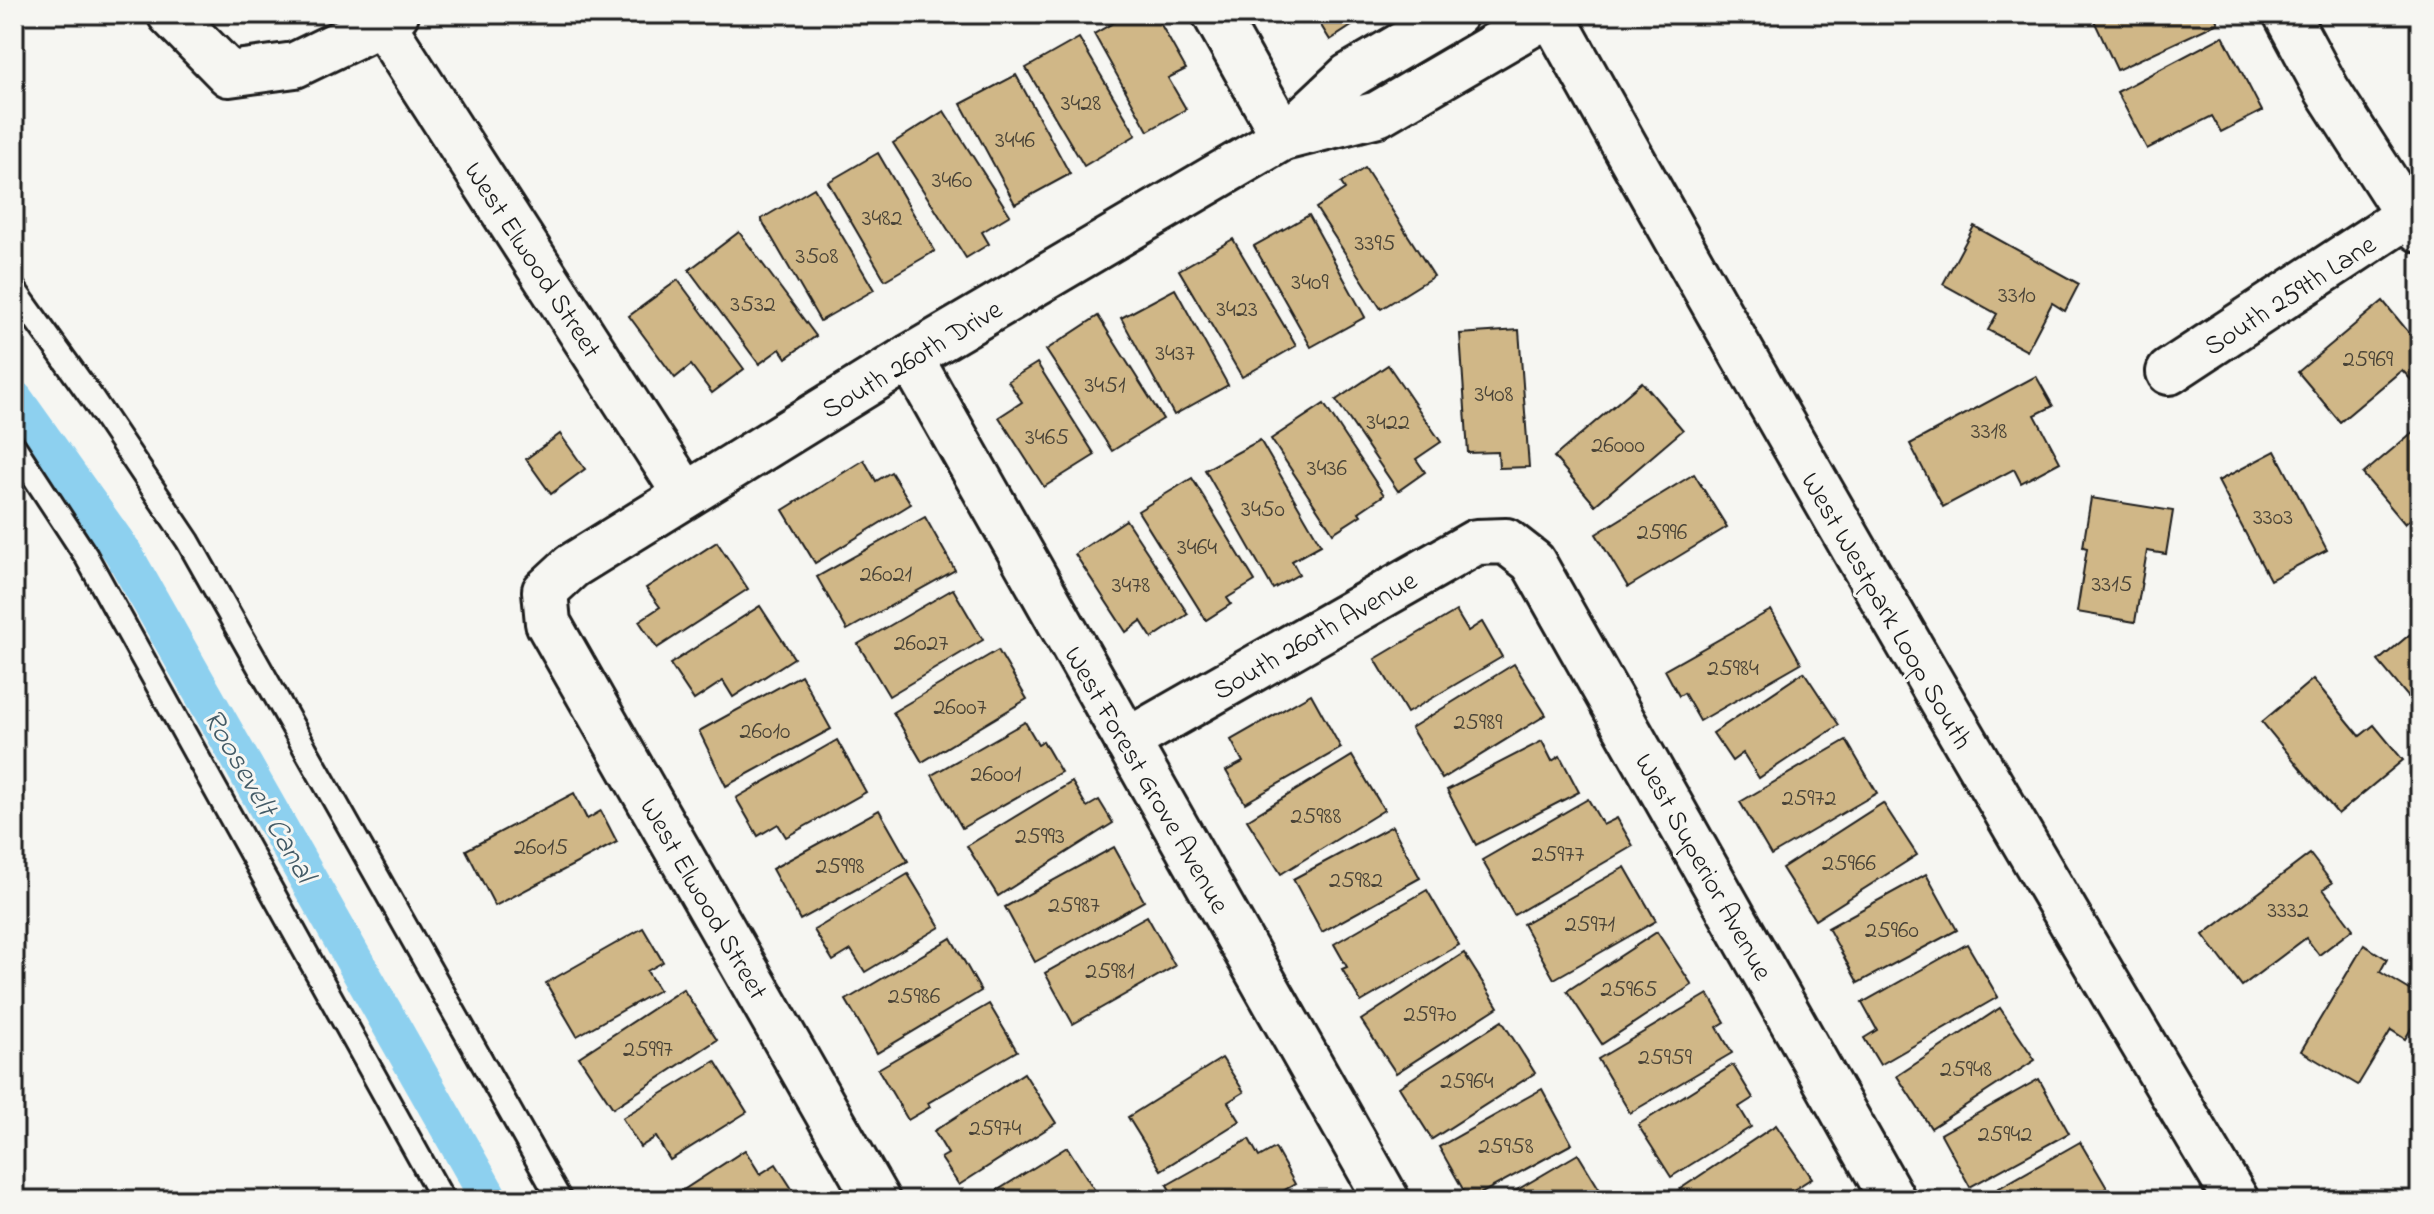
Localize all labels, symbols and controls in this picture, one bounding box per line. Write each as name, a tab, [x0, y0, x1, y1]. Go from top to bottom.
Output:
house number: 3428	[1061, 87, 1101, 122]
house number: 3446	[995, 124, 1036, 159]
street label: West Elwood Street	[452, 155, 610, 367]
house number: 3460	[932, 164, 972, 199]
house number: 3482	[862, 202, 902, 237]
street label: South 259th Lane	[2197, 226, 2386, 368]
house number: 3395	[1355, 227, 1396, 262]
house number: 3508	[795, 240, 839, 275]
house number: 3409	[1291, 266, 1329, 301]
house number: 3310	[1998, 279, 2036, 314]
house number: 3532	[730, 288, 776, 323]
street label: South 260th Drive	[815, 290, 1011, 431]
house number: 3423	[1216, 293, 1258, 328]
house number: 3437	[1155, 337, 1195, 372]
house number: 25969	[2343, 343, 2394, 378]
house number: 3451	[1084, 369, 1126, 404]
house number: 3408	[1474, 378, 1514, 413]
house number: 3422	[1366, 406, 1410, 441]
house number: 3318	[1971, 415, 2007, 450]
house number: 3465	[1025, 421, 1069, 456]
house number: 26000	[1591, 429, 1645, 464]
house number: 3436	[1307, 452, 1348, 487]
street label: West Westpark Loop South	[1789, 466, 1981, 758]
house number: 3450	[1241, 493, 1285, 528]
house number: 3303	[2253, 501, 2293, 536]
house number: 25996	[1637, 516, 1688, 551]
house number: 3464	[1177, 531, 1217, 566]
house number: 26021	[860, 558, 913, 593]
street label: South 260th Avenue	[1206, 562, 1426, 712]
house number: 3315	[2091, 568, 2133, 603]
house number: 3478	[1112, 569, 1150, 604]
house number: 26027	[894, 627, 948, 662]
street label: West Forest Grove Avenue	[1052, 639, 1239, 922]
house number: 25984	[1707, 652, 1759, 687]
house number: 26007	[933, 691, 987, 726]
water label: Roosevelt Canal	[190, 702, 327, 895]
house number: 25989	[1453, 706, 1503, 741]
house number: 26010	[740, 715, 790, 750]
street label: West Superior Avenue	[1622, 747, 1782, 989]
house number: 26001	[971, 758, 1022, 793]
house number: 25972	[1782, 782, 1836, 817]
street label: West Elwood Street	[627, 791, 776, 1008]
house number: 25988	[1291, 800, 1341, 835]
house number: 25993	[1015, 820, 1065, 855]
house number: 26015	[514, 831, 568, 866]
house number: 25977	[1532, 838, 1584, 873]
house number: 25966	[1822, 847, 1876, 882]
house number: 25998	[815, 850, 865, 885]
house number: 25982	[1329, 864, 1383, 899]
house number: 25987	[1048, 889, 1100, 924]
house number: 3332	[2267, 894, 2309, 929]
house number: 25971	[1565, 908, 1616, 943]
house number: 25960	[1865, 914, 1919, 949]
house number: 25981	[1085, 955, 1135, 990]
house number: 25965	[1600, 973, 1658, 1008]
house number: 25986	[888, 980, 941, 1015]
house number: 25970	[1403, 998, 1457, 1033]
house number: 25997	[623, 1033, 673, 1068]
house number: 25959	[1638, 1041, 1693, 1076]
house number: 25948	[1940, 1053, 1992, 1088]
house number: 25964	[1440, 1065, 1494, 1100]
house number: 25974	[969, 1112, 1021, 1147]
house number: 25942	[1978, 1118, 2032, 1153]
house number: 25958	[1478, 1130, 1534, 1165]

